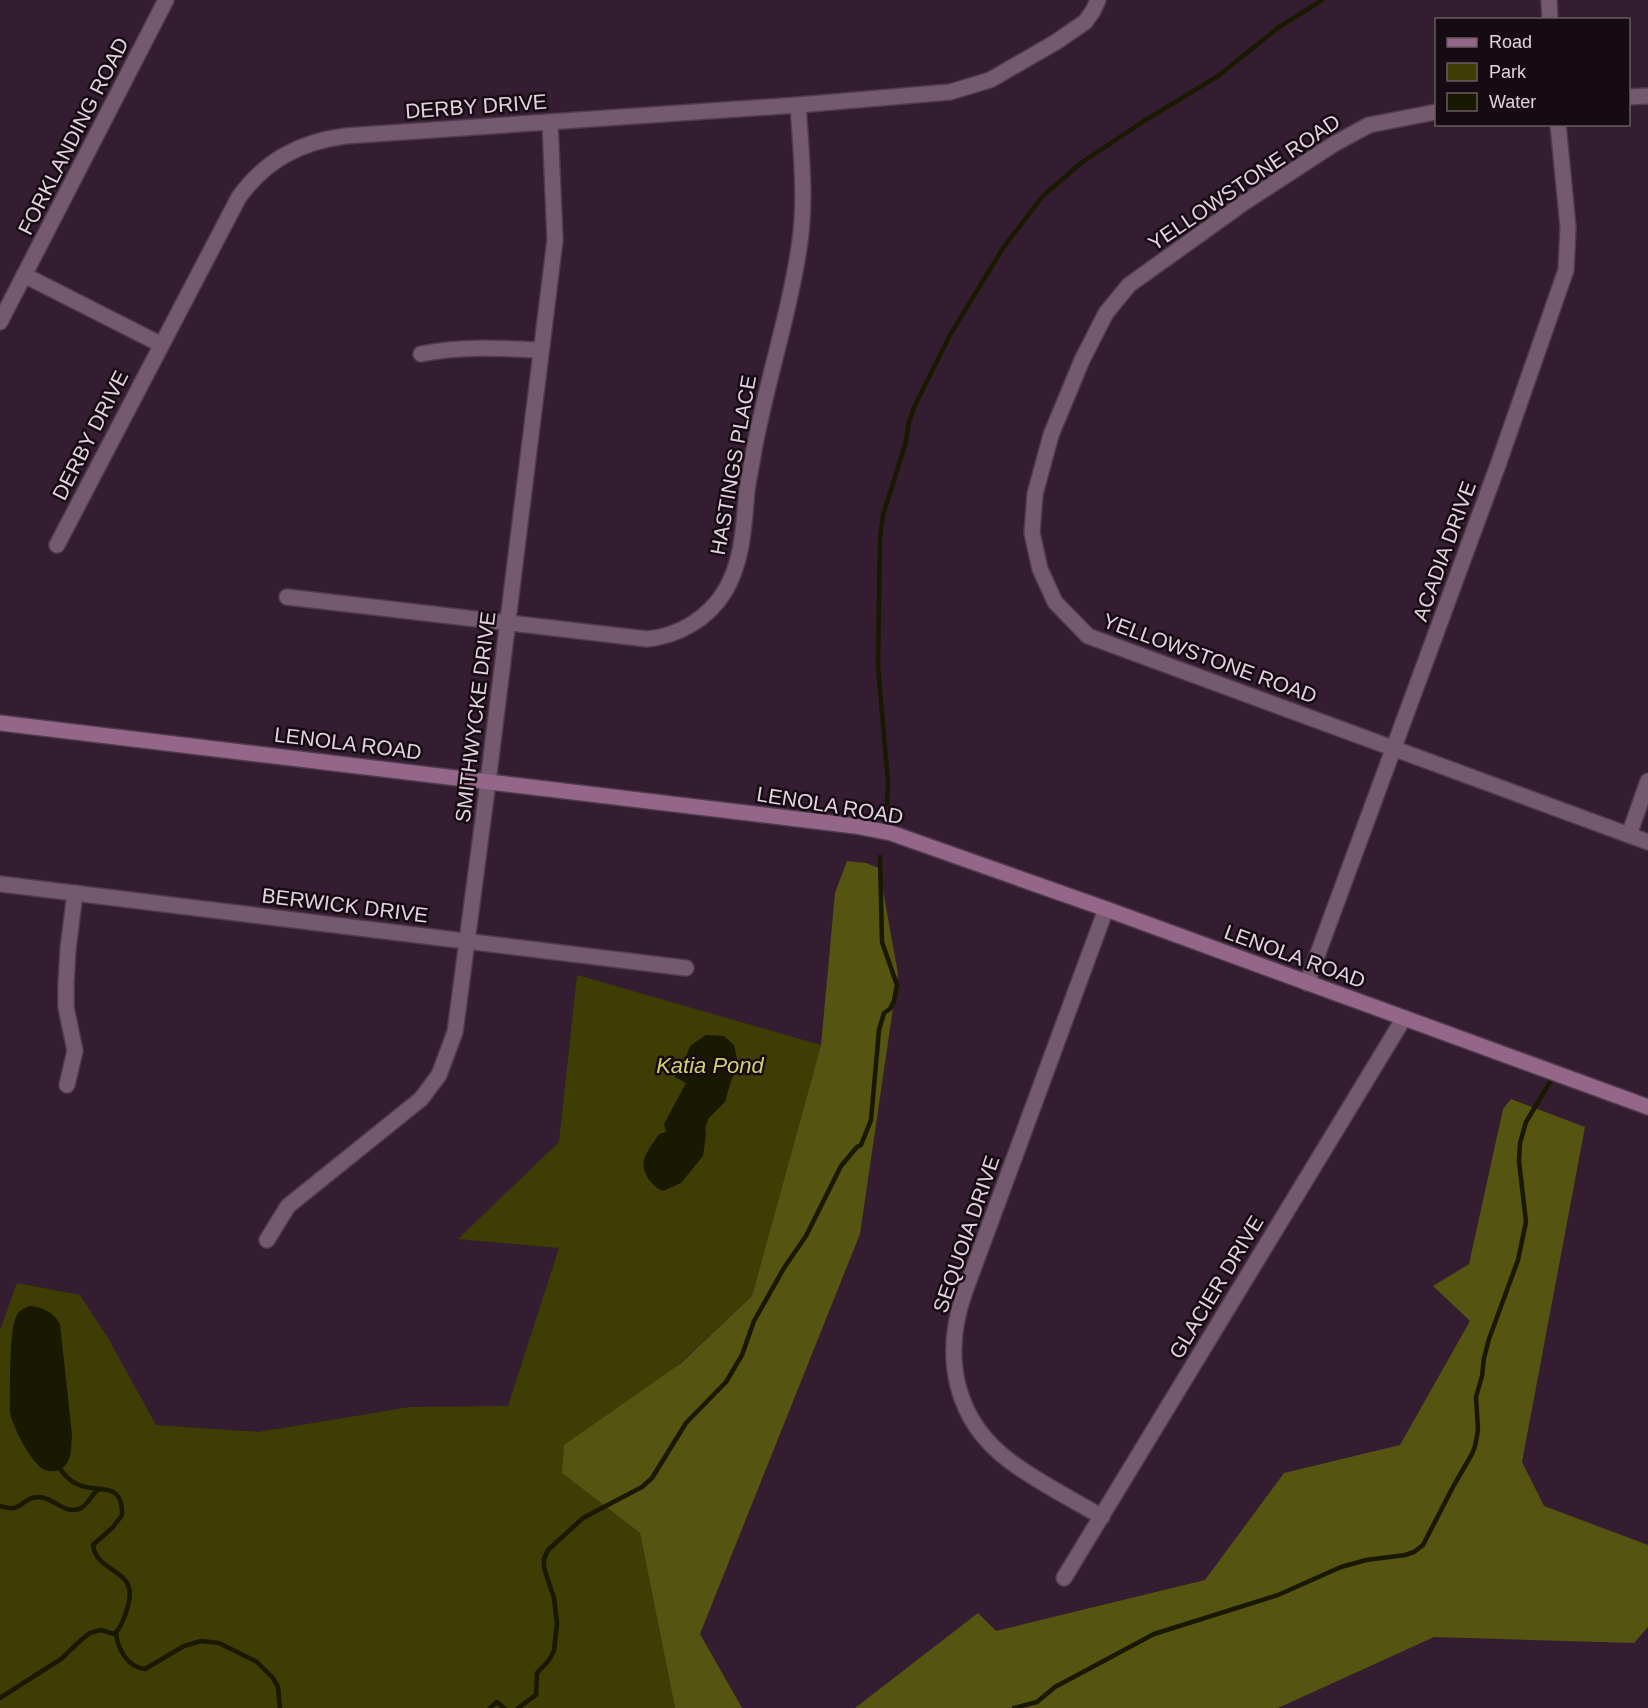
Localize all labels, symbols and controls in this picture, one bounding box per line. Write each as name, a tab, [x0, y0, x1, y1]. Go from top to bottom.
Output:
legend	[1435, 18, 1630, 126]
text: Road	[1489, 32, 1532, 52]
street label: FORKLANDING ROAD	[13, 34, 133, 238]
text: Park	[1489, 62, 1527, 82]
street label: DERBY DRIVE	[404, 90, 548, 122]
text: Water	[1489, 92, 1536, 112]
street label: YELLOWSTONE ROAD	[1144, 109, 1344, 255]
street label: DERBY DRIVE	[48, 367, 132, 503]
street label: HASTINGS PLACE	[706, 373, 760, 557]
street label: ACADIA DRIVE	[1408, 478, 1480, 624]
street label: YELLOWSTONE ROAD	[1100, 609, 1320, 707]
street label: SMITHWYCKE DRIVE	[451, 610, 499, 824]
street label: LENOLA ROAD	[273, 723, 423, 763]
street label: LENOLA ROAD	[755, 782, 905, 828]
street label: BERWICK DRIVE	[260, 883, 430, 927]
street label: LENOLA ROAD	[1221, 920, 1369, 992]
water label: Katia Pond	[656, 1053, 765, 1078]
street label: SEQUOIA DRIVE	[928, 1152, 1004, 1316]
street label: GLACIER DRIVE	[1164, 1212, 1268, 1362]

